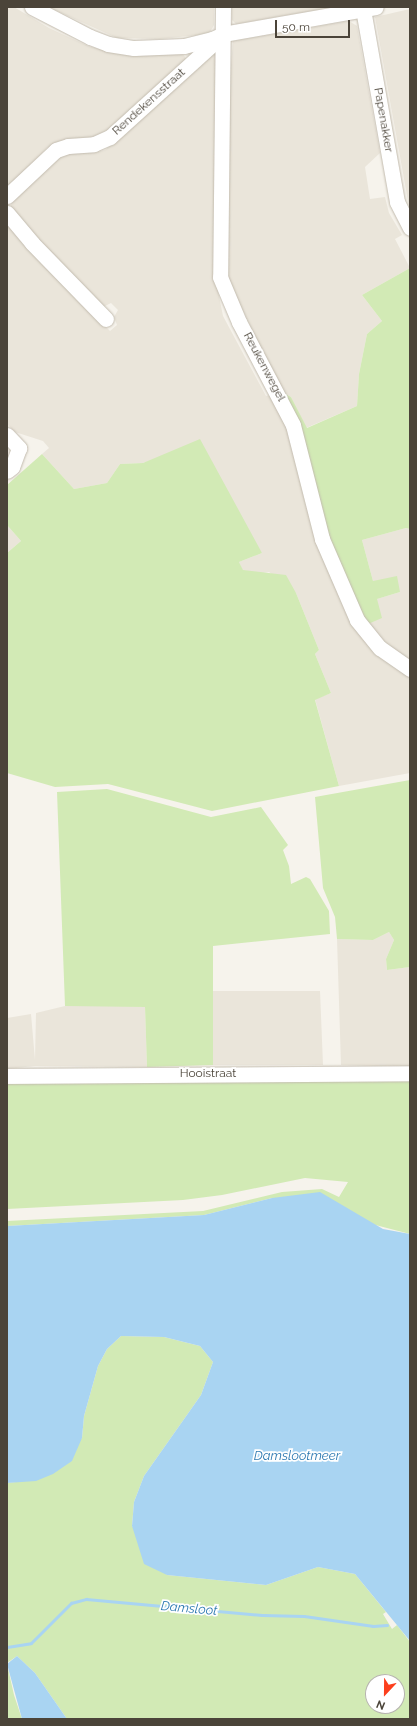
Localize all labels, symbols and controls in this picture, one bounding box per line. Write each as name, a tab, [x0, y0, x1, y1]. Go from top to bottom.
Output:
scale bar	[277, 12, 352, 38]
text: 50 m	[282, 20, 310, 34]
street label: Rendekensstraat	[110, 65, 188, 139]
street label: Papenakker	[370, 86, 396, 154]
street label: Reukenwegel	[240, 330, 288, 404]
street label: Hooistraat	[180, 1067, 236, 1081]
water label: Damslootmeer	[254, 1448, 340, 1464]
water label: Damsloot	[160, 1599, 218, 1619]
north arrow	[365, 1674, 405, 1714]
text: N	[374, 1697, 387, 1712]

